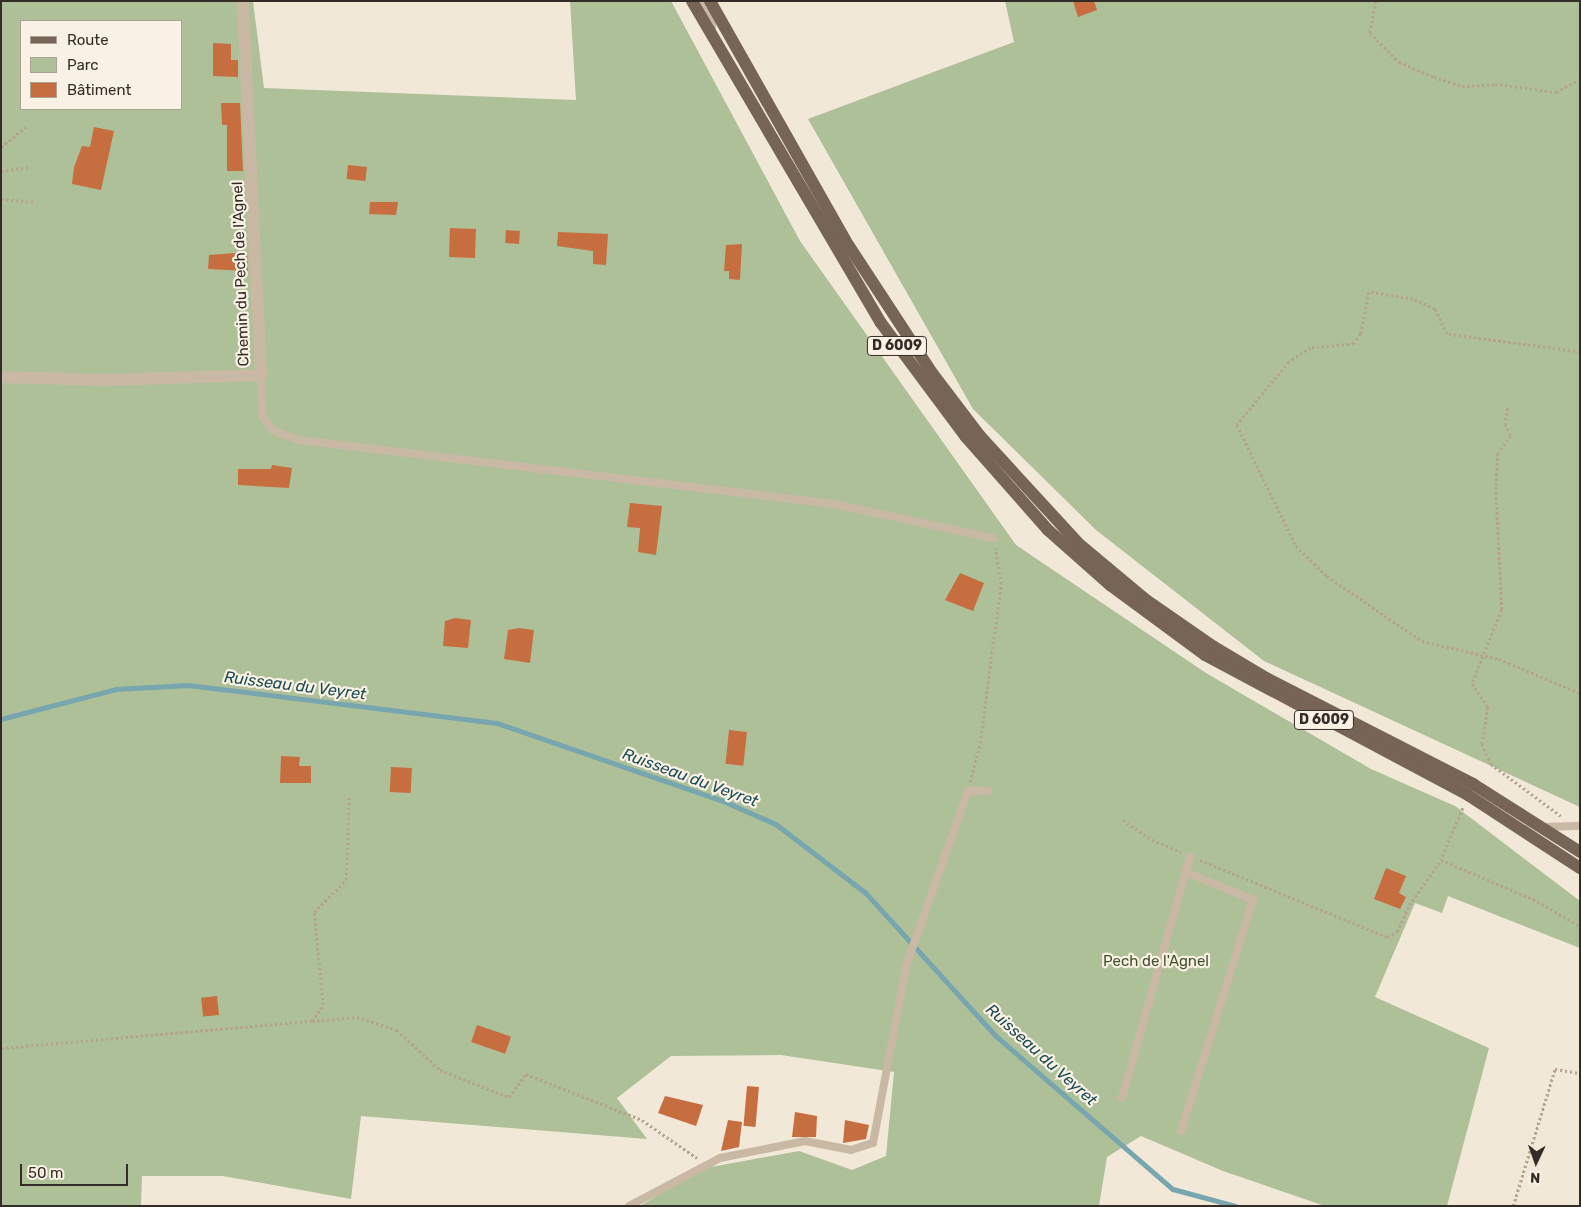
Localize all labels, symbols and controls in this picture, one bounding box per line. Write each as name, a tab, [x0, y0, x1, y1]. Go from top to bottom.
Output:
legend	[20, 20, 182, 110]
text: Route	[67, 31, 109, 49]
text: Parc	[67, 56, 99, 74]
text: Bâtiment	[67, 81, 131, 99]
street label: Chemin du Pech de l'Agnel	[229, 181, 253, 367]
road number: D 6009	[866, 334, 928, 358]
water label: Ruisseau du Veyret	[223, 668, 367, 704]
road number: D 6009	[1293, 708, 1355, 732]
water label: Ruisseau du Veyret	[619, 744, 761, 812]
park label: Pech de l'Agnel	[1103, 953, 1209, 971]
water label: Ruisseau du Veyret	[981, 1000, 1101, 1110]
north arrow	[1511, 1137, 1561, 1187]
scale bar	[22, 1154, 130, 1186]
text: 50 m	[28, 1164, 63, 1182]
text: N	[1530, 1169, 1541, 1186]

